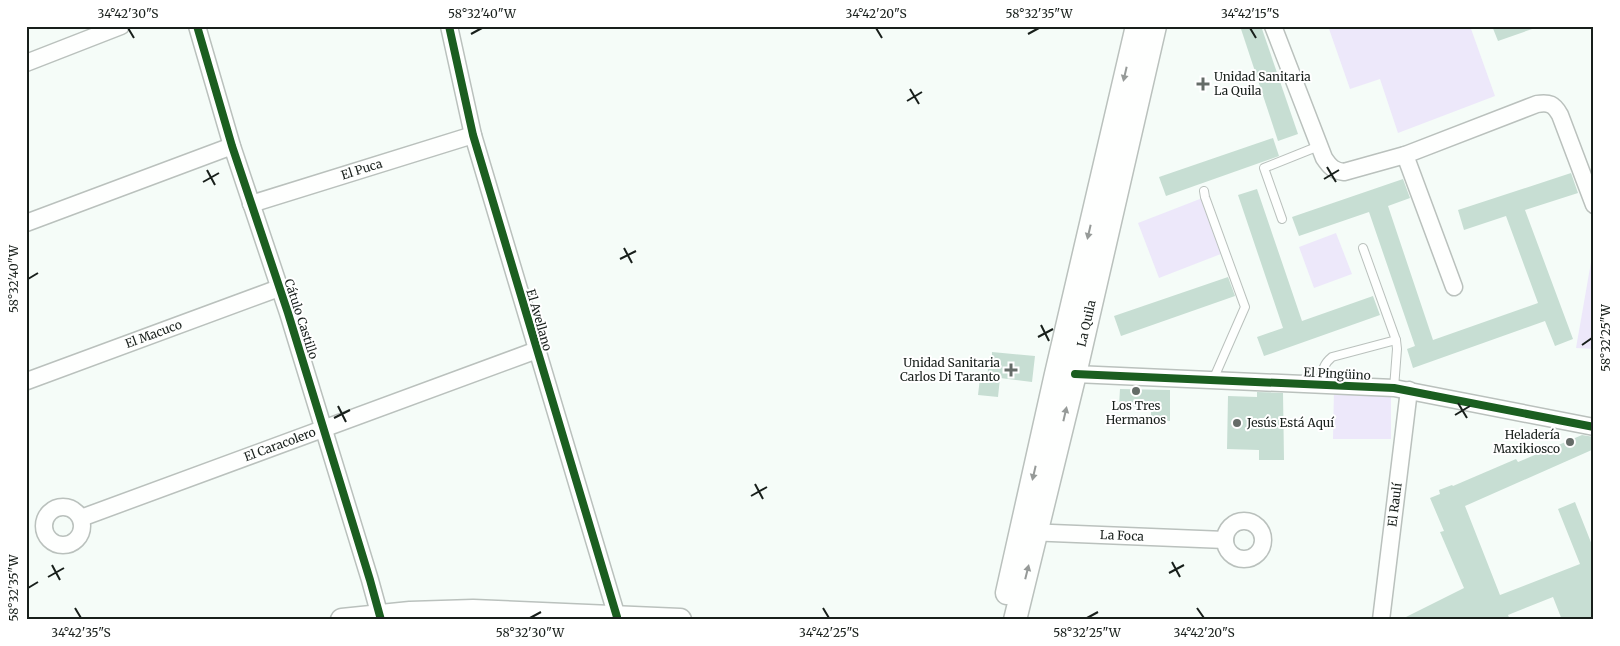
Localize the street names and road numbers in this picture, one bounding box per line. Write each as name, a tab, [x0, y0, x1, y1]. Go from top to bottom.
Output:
street label: El Puca	[339, 156, 384, 182]
street label: Cátulo Castillo	[281, 277, 321, 361]
street label: El Avellano	[523, 287, 555, 353]
street label: La Quila	[1073, 298, 1099, 348]
street label: El Macuco	[123, 317, 184, 351]
street label: El Pingüino	[1303, 364, 1371, 383]
street label: El Caracolero	[242, 424, 318, 464]
street label: El Raulí	[1384, 481, 1405, 528]
street label: La Foca	[1100, 527, 1145, 544]

